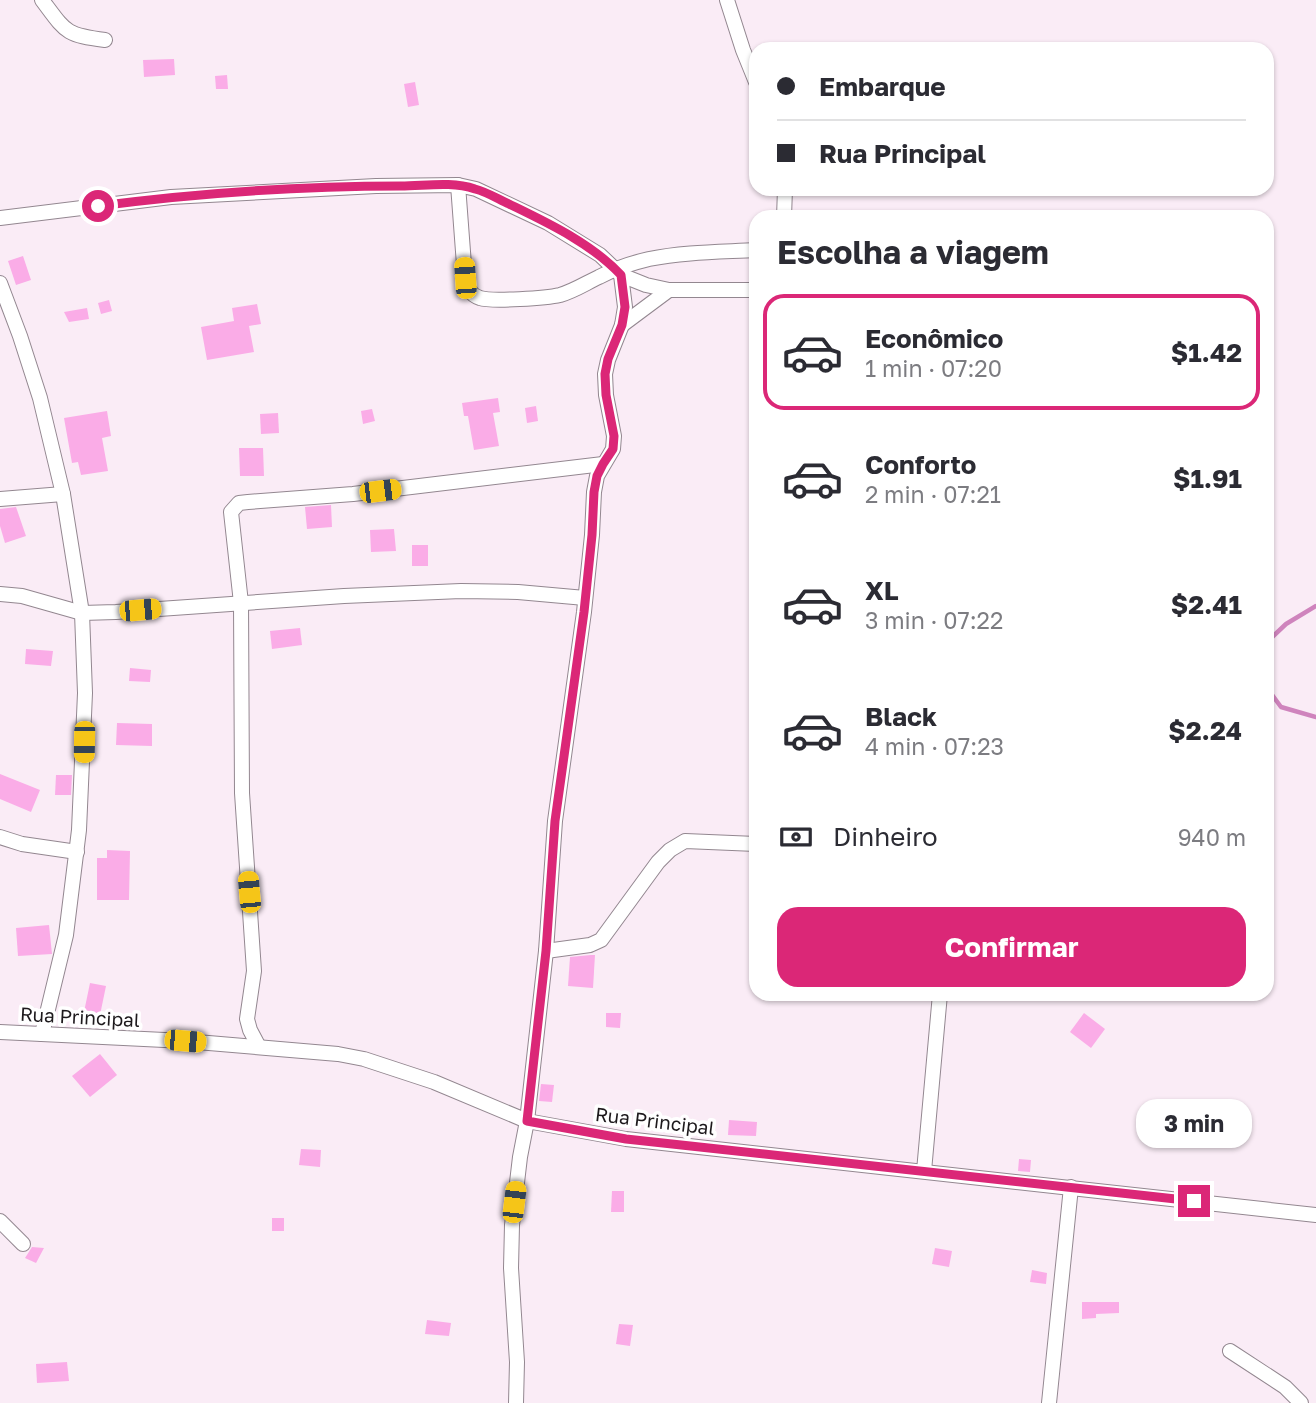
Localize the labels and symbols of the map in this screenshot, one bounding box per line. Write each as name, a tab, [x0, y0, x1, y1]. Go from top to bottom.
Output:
route start	[82, 190, 114, 222]
car	[454, 256, 477, 300]
car	[358, 478, 403, 504]
car	[119, 598, 162, 622]
car	[74, 721, 95, 763]
car	[237, 870, 262, 914]
street label: Rua Principal	[19, 1002, 141, 1031]
car	[164, 1029, 207, 1053]
callout: 3 min	[1136, 1100, 1252, 1148]
street label: Rua Principal	[594, 1102, 716, 1139]
car	[502, 1180, 527, 1224]
route end	[1178, 1185, 1210, 1217]

